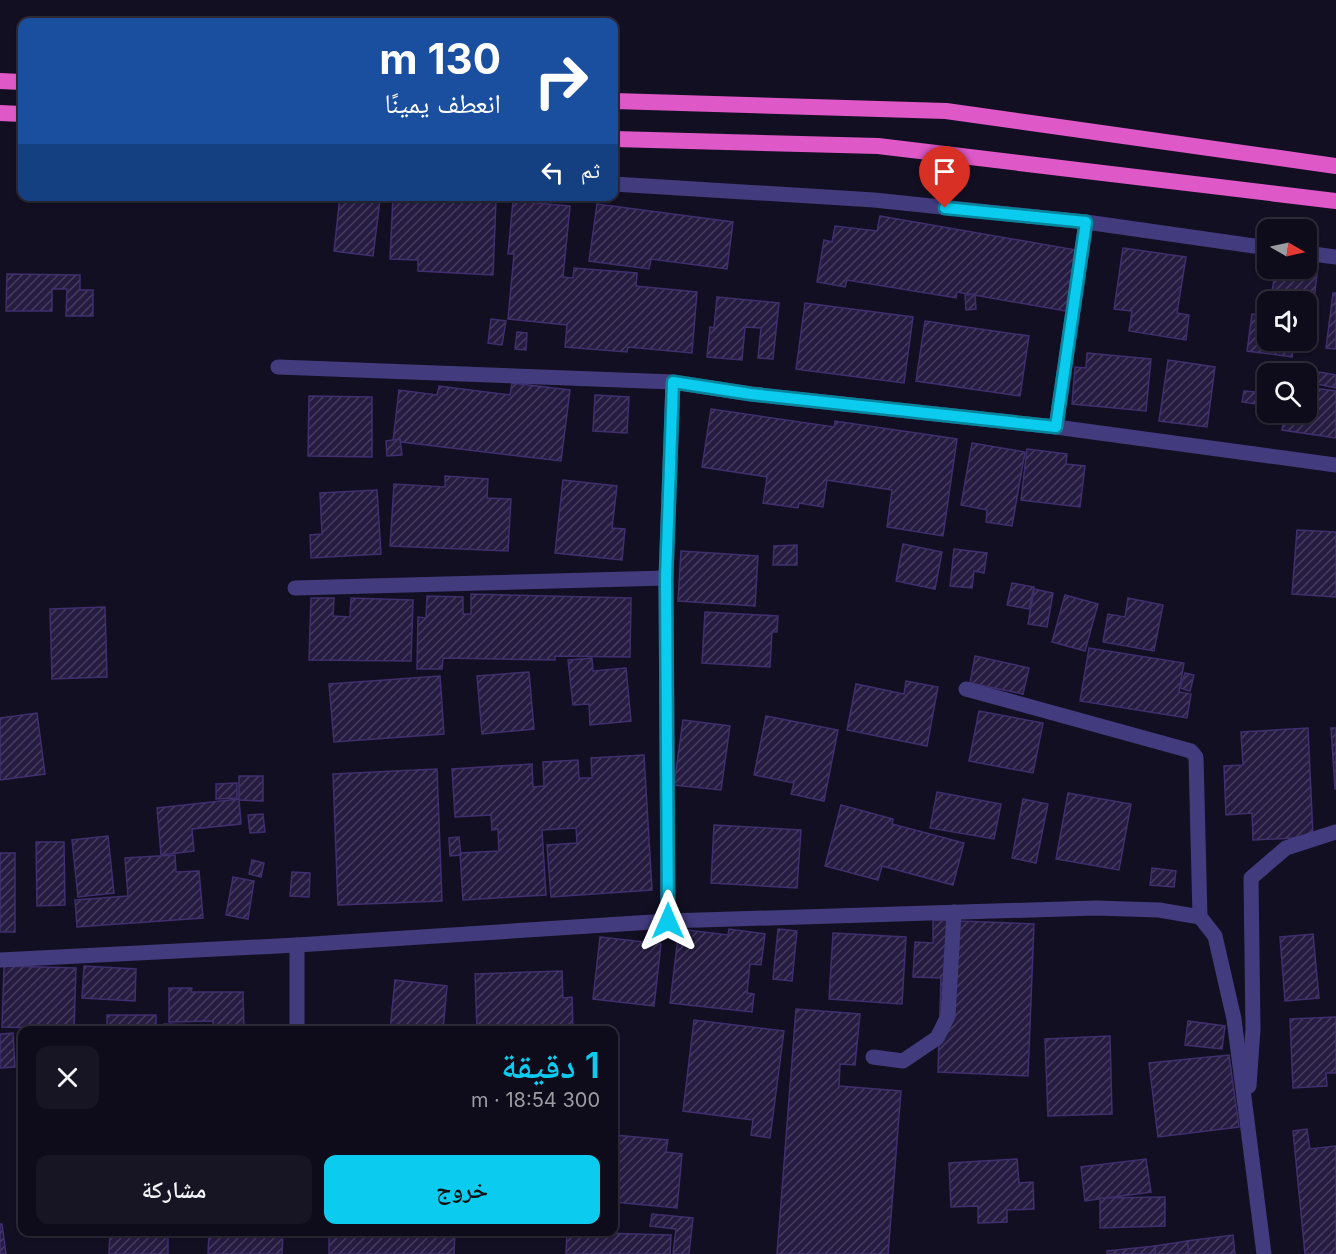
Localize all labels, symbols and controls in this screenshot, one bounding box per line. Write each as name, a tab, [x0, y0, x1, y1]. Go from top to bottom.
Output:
text: 130 m	[379, 33, 501, 84]
icon: right	[522, 42, 600, 120]
text: انعطف يمينًا	[384, 87, 501, 120]
pin	[919, 146, 970, 208]
icon: arrive	[928, 155, 961, 188]
icon: left	[536, 156, 569, 189]
text: ثم	[581, 157, 600, 183]
north arrow	[1257, 219, 1317, 279]
map controls	[1257, 219, 1317, 423]
button: sound	[1257, 291, 1317, 351]
button: search	[1257, 363, 1317, 423]
position arrow	[636, 889, 700, 953]
text: 1 دقيقة	[501, 1043, 600, 1087]
button: close	[36, 1046, 99, 1109]
text: 300 m · 18:54	[471, 1088, 600, 1112]
button: مشاركة	[36, 1155, 312, 1224]
button: خروج	[324, 1155, 600, 1224]

